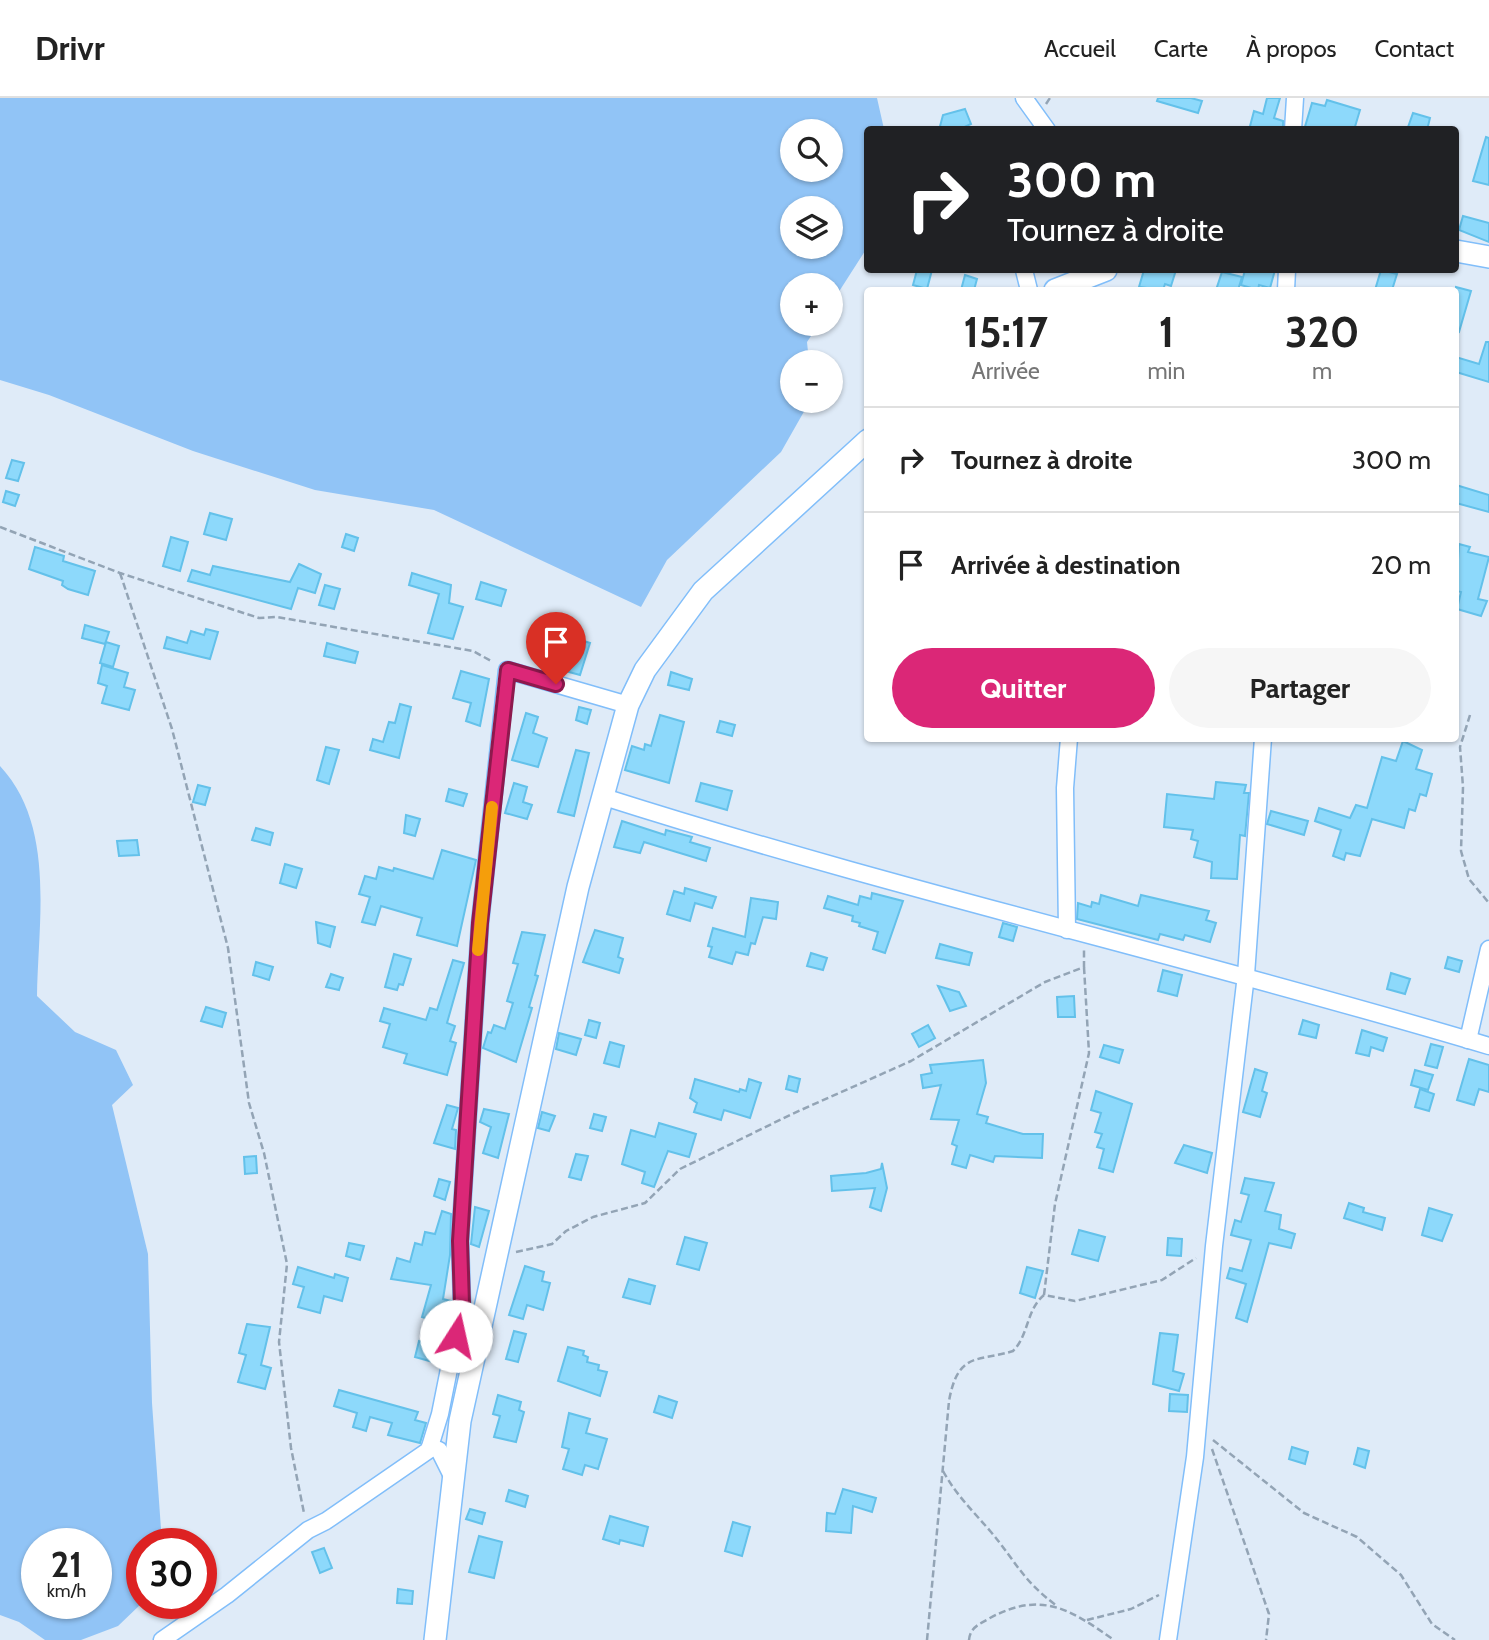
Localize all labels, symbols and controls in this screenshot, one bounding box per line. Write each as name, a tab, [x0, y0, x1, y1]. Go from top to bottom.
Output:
text: Drivr	[35, 28, 105, 68]
text: Accueil	[1044, 34, 1116, 63]
text: Carte	[1154, 34, 1208, 63]
text: À propos	[1246, 34, 1337, 63]
text: Contact	[1375, 34, 1454, 63]
map controls	[780, 119, 843, 413]
button: search	[780, 119, 843, 182]
text: 300 m	[1007, 150, 1156, 209]
icon: right	[892, 154, 983, 245]
button: layers	[780, 196, 843, 259]
text: Tournez à droite	[1007, 210, 1224, 249]
button: +	[780, 273, 843, 336]
text: 15:17	[964, 306, 1048, 358]
text: 1	[1159, 306, 1174, 358]
text: 320	[1285, 306, 1359, 358]
button: −	[780, 350, 843, 413]
text: Arrivée	[972, 357, 1040, 385]
text: min	[1147, 357, 1185, 385]
text: m	[1312, 357, 1332, 385]
icon: right	[892, 441, 930, 479]
text: Tournez à droite	[951, 444, 1133, 476]
text: 300 m	[1352, 444, 1431, 476]
icon: arrive	[892, 546, 930, 584]
text: Arrivée à destination	[951, 549, 1181, 581]
text: 20 m	[1371, 549, 1431, 581]
pin	[526, 612, 586, 684]
icon: arrive	[537, 623, 575, 661]
button: Quitter	[892, 648, 1155, 728]
button: Partager	[1169, 648, 1431, 728]
position arrow	[419, 1299, 493, 1373]
speed limit sign: 30	[126, 1528, 217, 1619]
text: 21	[51, 1543, 82, 1586]
text: km/h	[47, 1580, 86, 1602]

